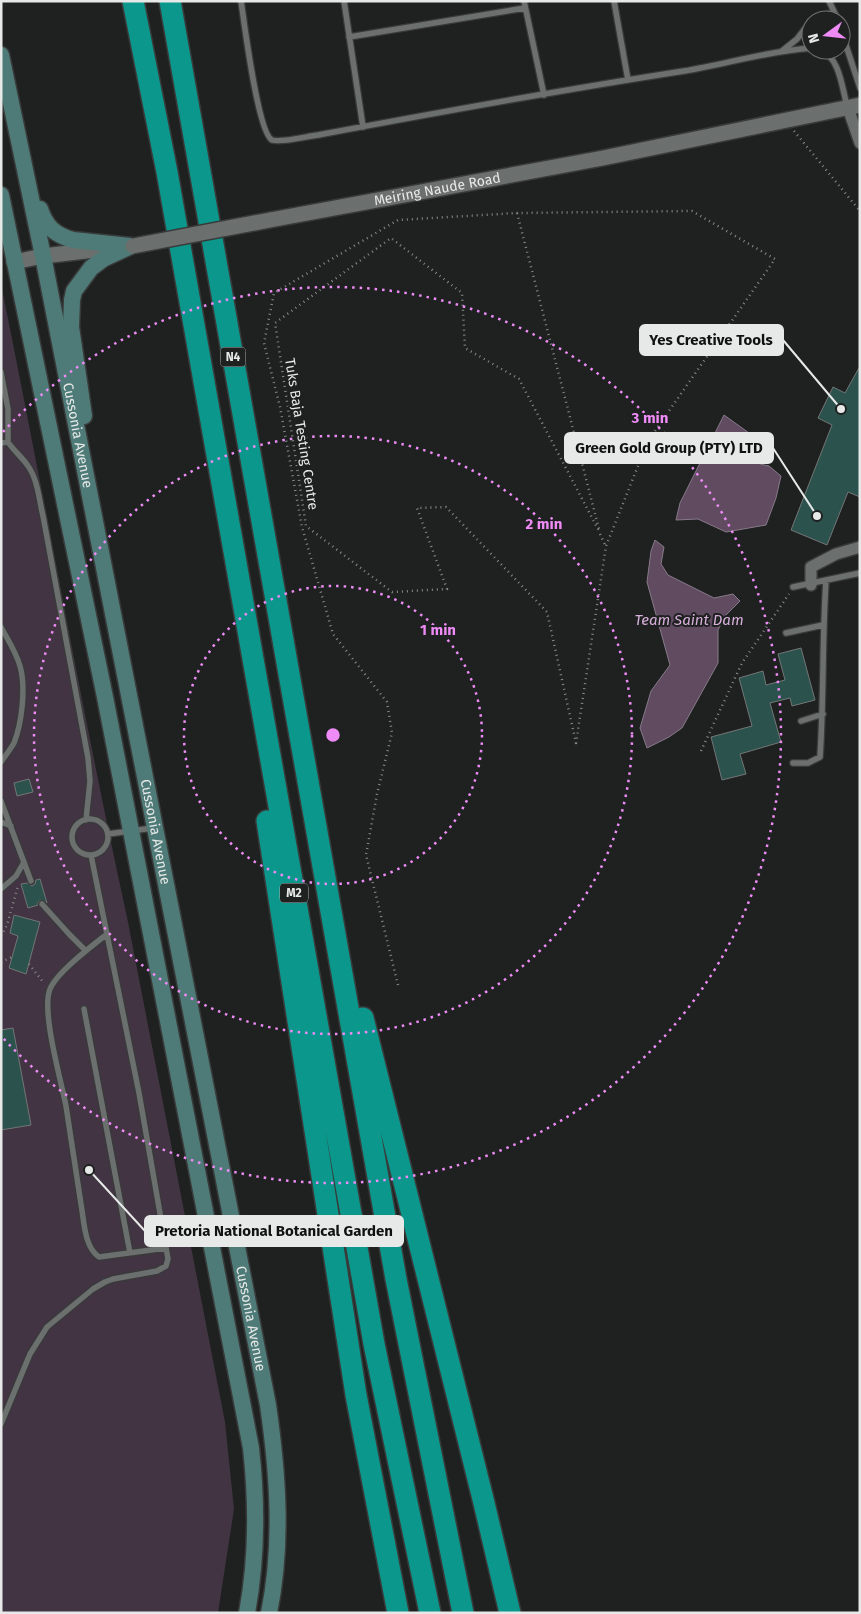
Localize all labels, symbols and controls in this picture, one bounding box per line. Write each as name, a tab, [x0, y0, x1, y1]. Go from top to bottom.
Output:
north arrow	[801, 10, 851, 60]
text: N	[805, 32, 823, 45]
street label: Meiring Naude Road	[373, 169, 502, 209]
callout: Yes Creative Tools	[640, 325, 783, 355]
text: Yes Creative Tools	[648, 331, 773, 349]
road number: N4	[220, 348, 246, 367]
street label: Tuks Baja Testing Centre	[281, 357, 322, 511]
street label: Cussonia Avenue	[59, 381, 96, 489]
text: 3 min	[631, 409, 668, 427]
callout: Green Gold Group (PTY) LTD	[565, 433, 773, 463]
text: Green Gold Group (PTY) LTD	[575, 439, 763, 457]
text: 2 min	[526, 515, 562, 533]
water label: Team Saint Dam	[634, 611, 744, 629]
text: 1 min	[420, 621, 456, 639]
centre of rings	[324, 726, 342, 744]
street label: Cussonia Avenue	[137, 778, 174, 886]
road number: M2	[280, 884, 308, 902]
callout: Pretoria National Botanical Garden	[145, 1216, 403, 1246]
text: Pretoria National Botanical Garden	[155, 1222, 393, 1240]
street label: Cussonia Avenue	[232, 1264, 269, 1373]

